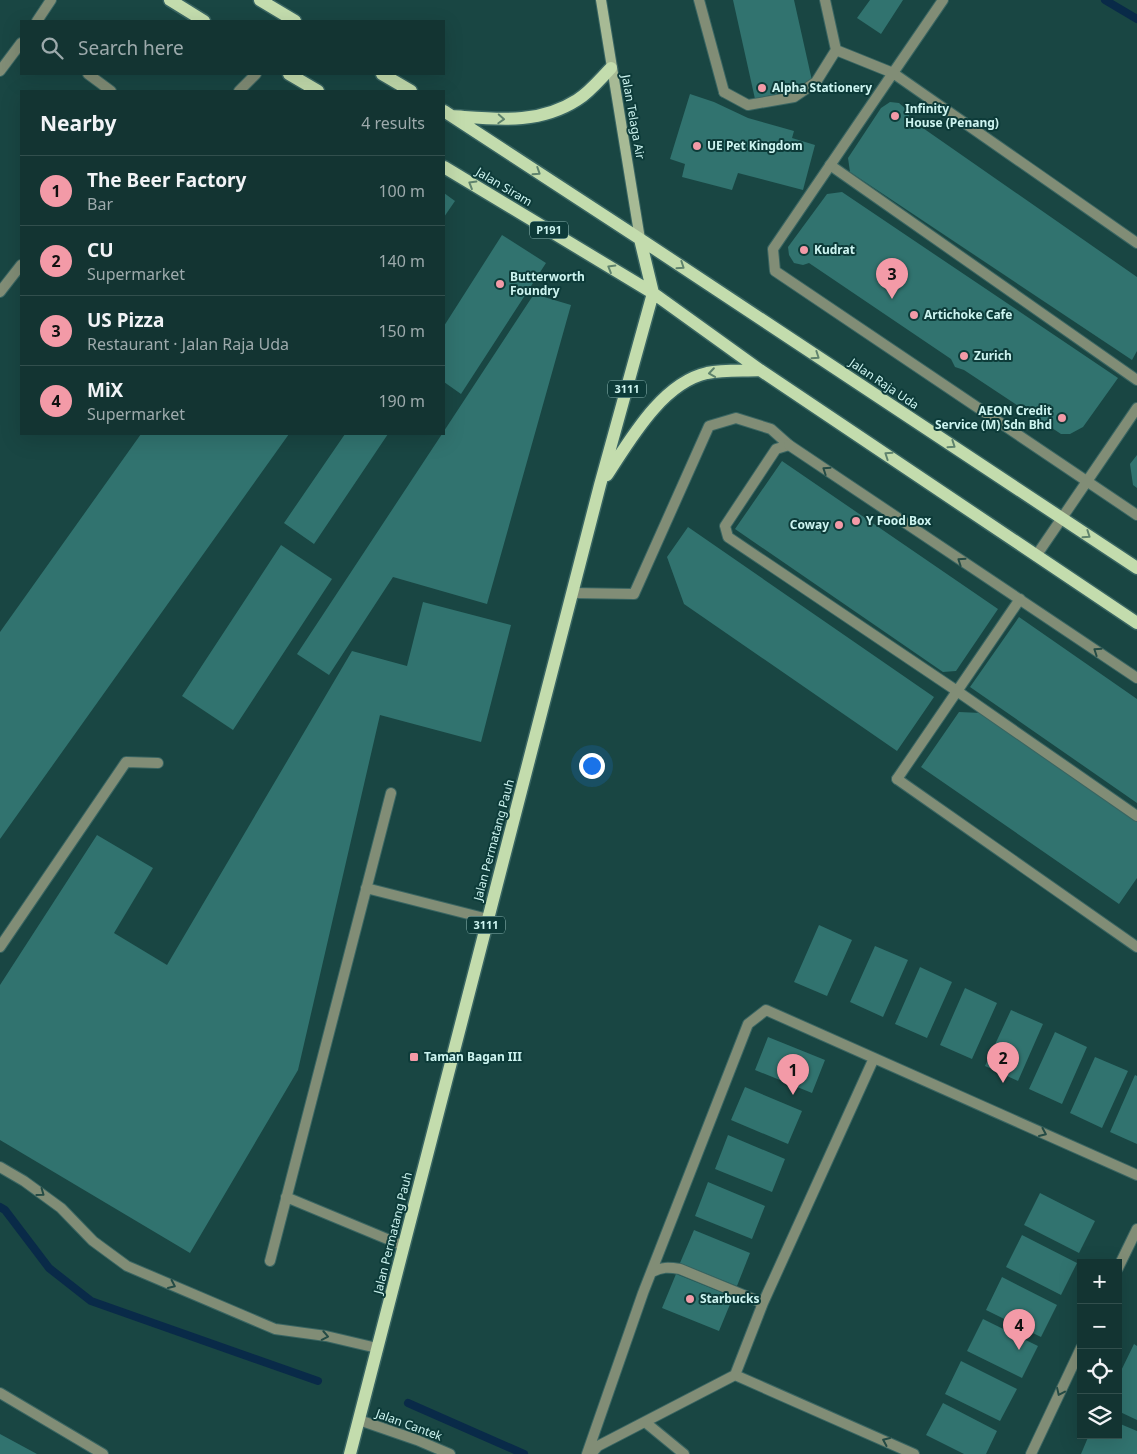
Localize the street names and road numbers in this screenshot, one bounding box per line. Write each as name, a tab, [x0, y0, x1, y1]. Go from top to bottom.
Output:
street label: Jalan Telaga Air	[618, 72, 649, 161]
street label: Jalan Siram	[472, 163, 536, 210]
road number: P191	[530, 222, 568, 238]
street label: Jalan Raja Uda	[845, 353, 922, 413]
road number: 3111	[608, 380, 646, 398]
street label: Jalan Permatang Pauh	[469, 777, 518, 903]
road number: 3111	[467, 916, 505, 934]
street label: Jalan Permatang Pauh	[369, 1170, 416, 1297]
street label: Jalan Cantek	[373, 1404, 445, 1445]

